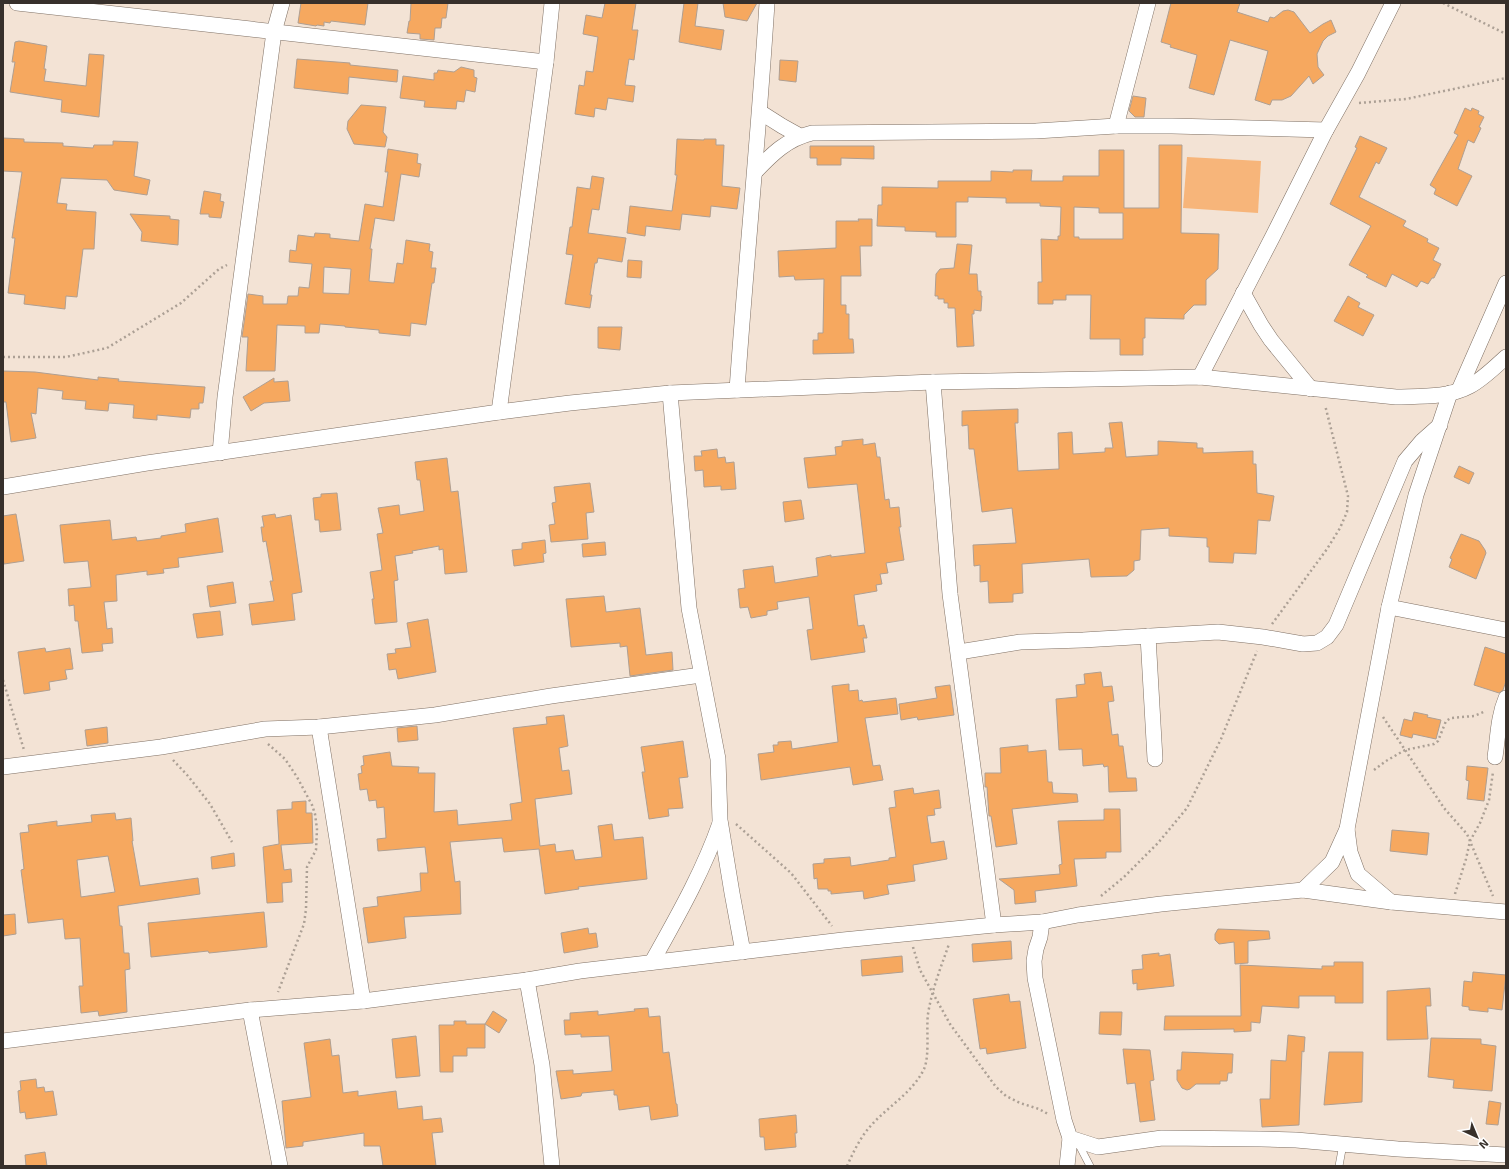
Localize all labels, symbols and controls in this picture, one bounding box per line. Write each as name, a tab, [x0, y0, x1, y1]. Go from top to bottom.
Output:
north arrow	[1457, 1117, 1497, 1157]
text: N	[1477, 1137, 1492, 1152]

